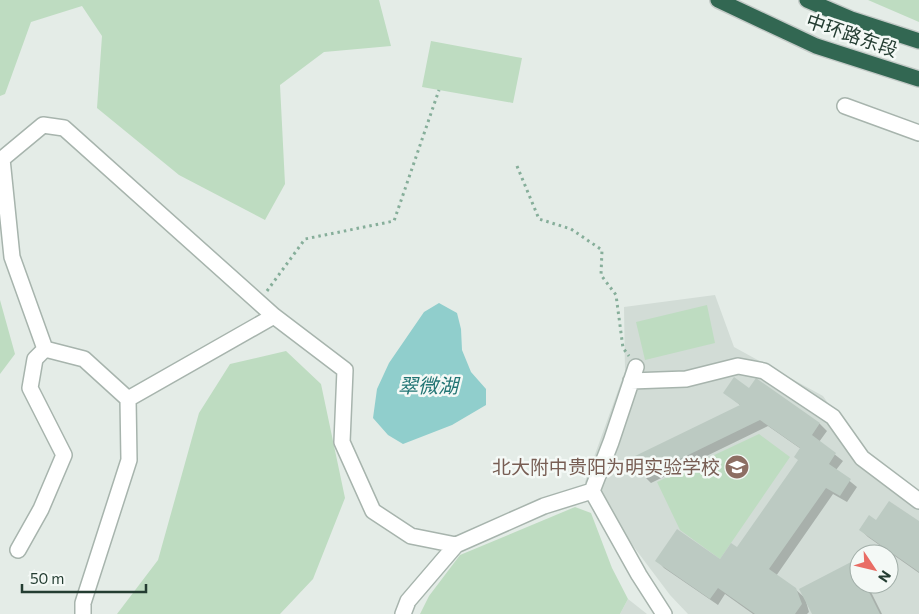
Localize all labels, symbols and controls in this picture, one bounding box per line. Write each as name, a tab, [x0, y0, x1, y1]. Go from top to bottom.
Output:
street label: 中环路东段	[803, 8, 901, 61]
water label: 翠微湖	[398, 373, 461, 397]
school or university icon: 北大附中贵阳为明实验学校	[724, 454, 750, 480]
place label: 北大附中贵阳为明实验学校	[492, 455, 720, 478]
north arrow	[849, 544, 899, 594]
scale bar	[22, 562, 146, 594]
text: N	[875, 568, 895, 586]
text: 50 m	[30, 569, 64, 587]

